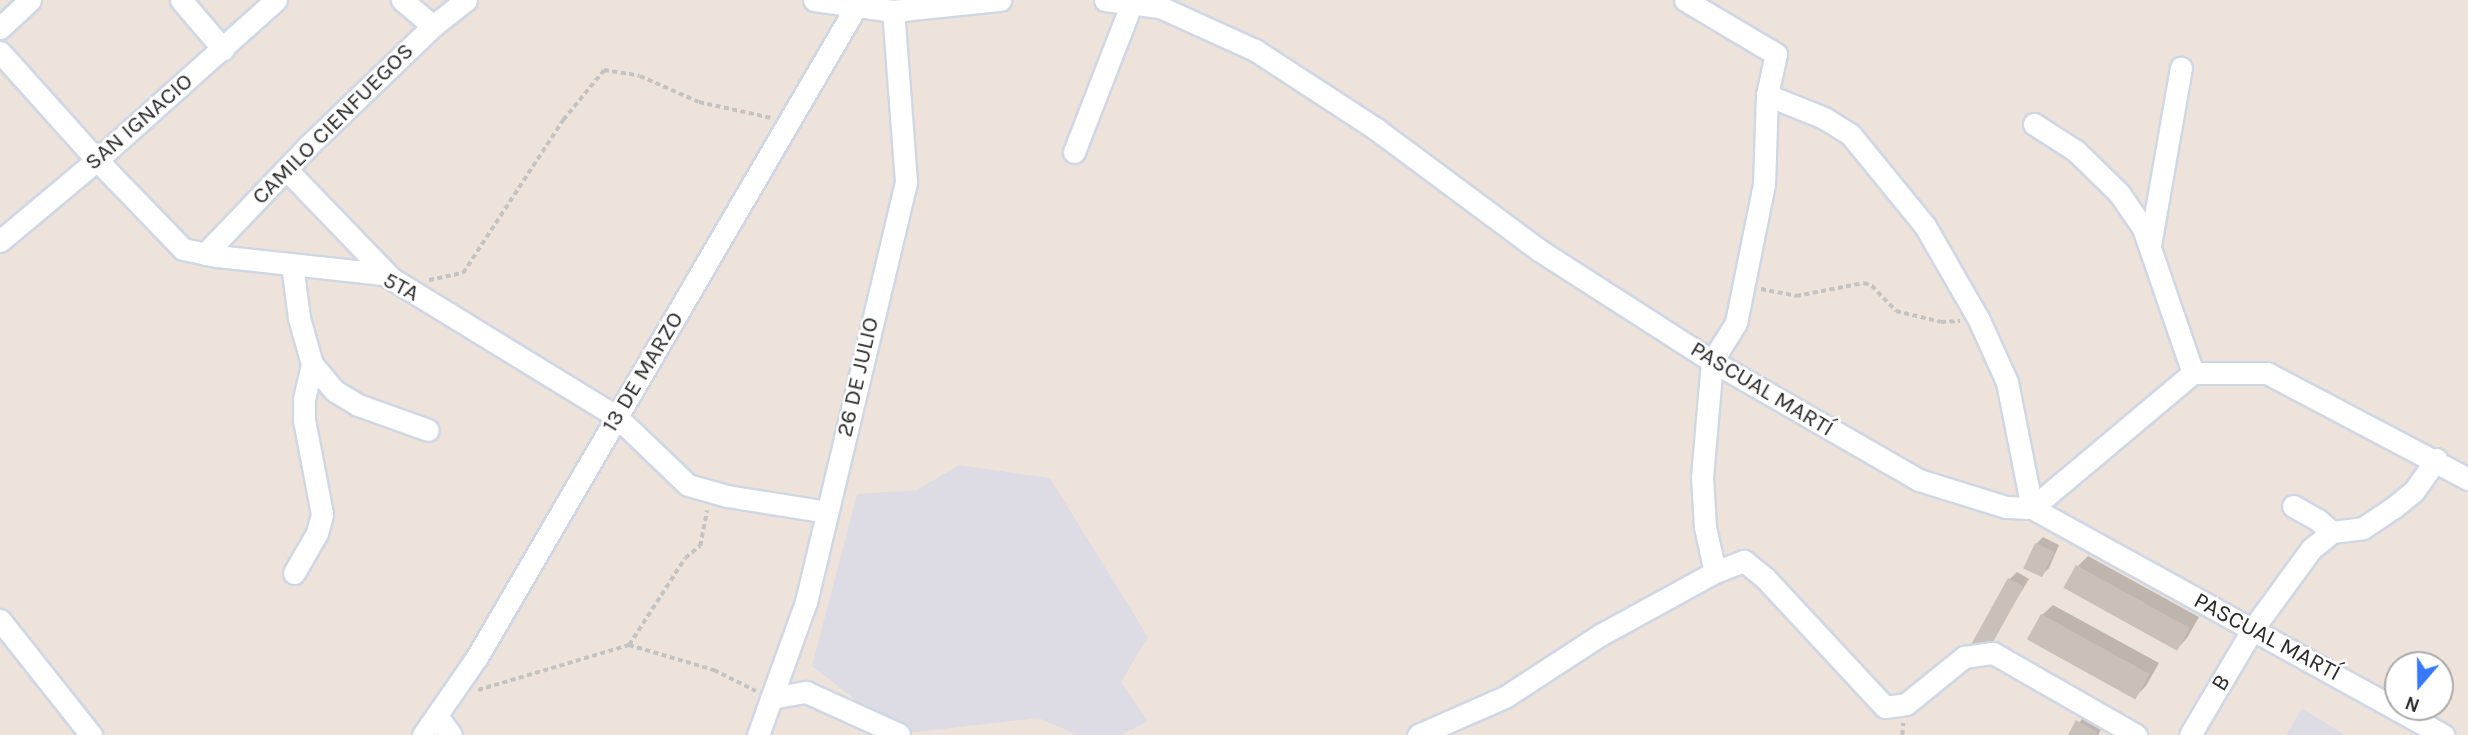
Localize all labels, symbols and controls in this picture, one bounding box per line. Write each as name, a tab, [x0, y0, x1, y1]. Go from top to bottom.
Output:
street label: CAMILO CIENFUEGOS	[247, 38, 419, 210]
street label: SAN IGNACIO	[79, 68, 199, 176]
street label: 5TA	[378, 266, 424, 308]
street label: 13 DE MARZO	[596, 307, 690, 437]
street label: 26 DE JULIO	[831, 315, 885, 439]
street label: PASCUAL MARTÍ	[1685, 335, 1839, 443]
street label: PASCUAL MARTÍ	[2189, 587, 2345, 687]
north arrow	[2384, 651, 2454, 721]
street label: B	[2205, 670, 2237, 696]
text: N	[2402, 691, 2423, 717]

